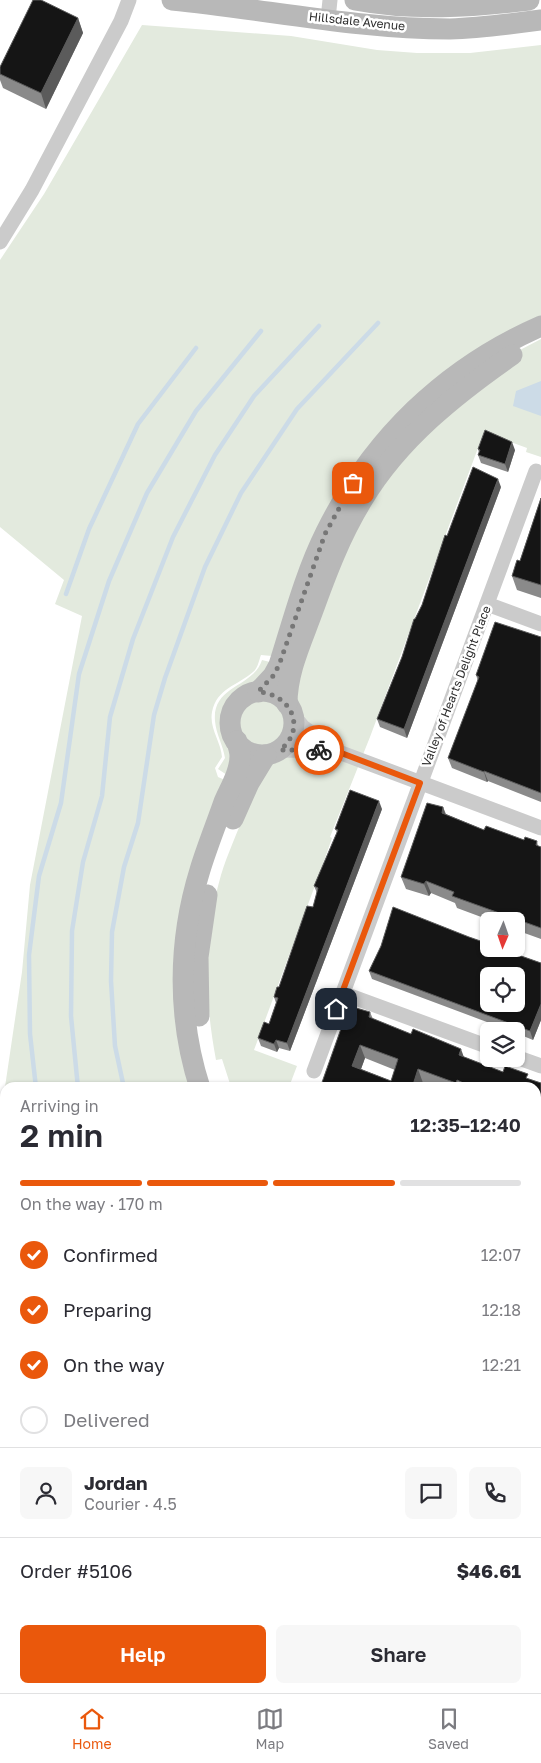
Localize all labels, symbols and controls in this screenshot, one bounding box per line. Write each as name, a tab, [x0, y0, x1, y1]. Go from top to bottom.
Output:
street label: Hillsdale Avenue	[308, 8, 406, 34]
pin	[332, 462, 374, 504]
icon: bag	[339, 469, 367, 497]
street label: Valley of Hearts Delight Place	[418, 603, 494, 769]
courier	[294, 725, 344, 775]
icon: bike	[305, 736, 333, 764]
north arrow	[480, 912, 525, 958]
map controls	[480, 912, 525, 1067]
button: locate	[480, 967, 525, 1012]
pin	[315, 988, 357, 1030]
icon: home	[322, 995, 350, 1023]
button: layers	[480, 1022, 525, 1067]
text: Arriving in	[20, 1096, 99, 1116]
text: 12:35–12:40	[410, 1113, 521, 1136]
text: 2 min	[20, 1116, 103, 1154]
text: On the way · 170 m	[20, 1194, 163, 1214]
icon: check	[20, 1241, 48, 1269]
text: Confirmed	[63, 1243, 158, 1266]
text: 12:07	[481, 1245, 521, 1265]
icon: check	[20, 1296, 48, 1324]
text: Preparing	[63, 1298, 152, 1321]
text: 12:18	[482, 1300, 521, 1320]
icon: check	[20, 1351, 48, 1379]
text: On the way	[63, 1353, 165, 1376]
text: 12:21	[482, 1355, 521, 1375]
text: Delivered	[63, 1408, 150, 1431]
button: person	[20, 1467, 72, 1519]
button: chat	[405, 1467, 457, 1519]
button: phone	[469, 1467, 521, 1519]
text: Jordan	[84, 1471, 148, 1494]
text: Courier · 4.5	[84, 1494, 177, 1514]
text: Order #5106	[20, 1559, 133, 1582]
text: $46.61	[456, 1559, 521, 1582]
button: Help	[20, 1625, 266, 1683]
button: Share	[276, 1625, 521, 1683]
tab: Home	[72, 1705, 112, 1752]
tab: Map	[256, 1705, 284, 1752]
tab: Saved	[428, 1705, 469, 1752]

